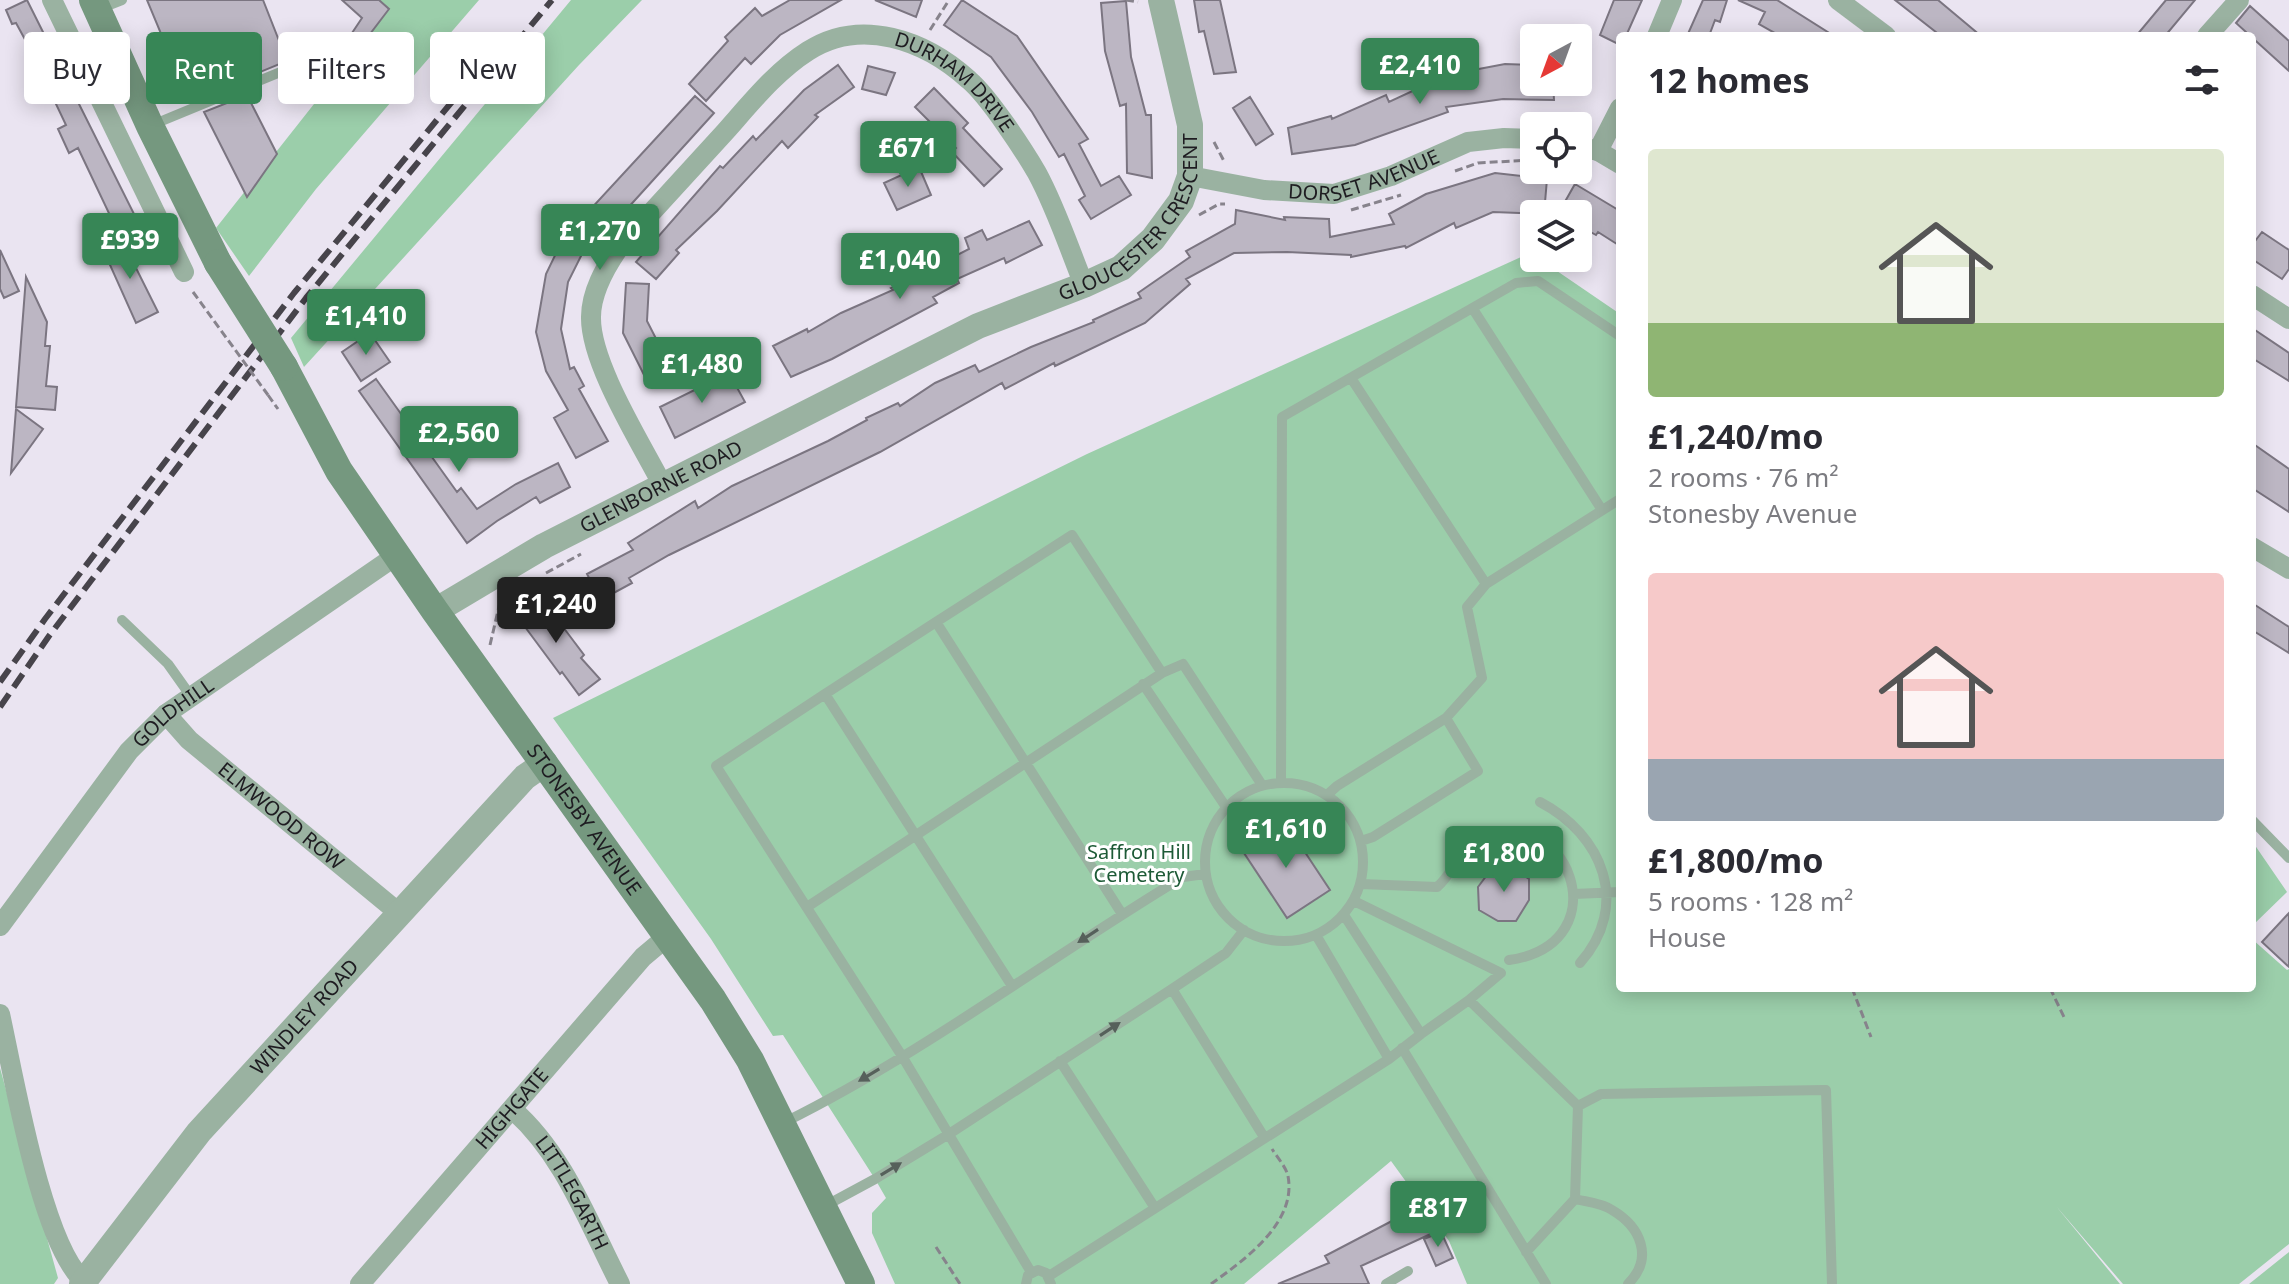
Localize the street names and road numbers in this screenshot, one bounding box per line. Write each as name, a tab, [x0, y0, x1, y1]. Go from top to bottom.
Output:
street label: DURHAM DRIVE	[892, 25, 1021, 137]
street label: GLOUCESTER CRESCENT	[1054, 133, 1204, 307]
street label: DORSET AVENUE	[1287, 142, 1443, 207]
street label: GLENBORNE ROAD	[575, 434, 747, 539]
street label: GOLDHILL	[126, 671, 219, 753]
street label: STONESBY AVENUE	[521, 738, 648, 901]
street label: ELMWOOD ROW	[213, 756, 350, 876]
street label: WINDLEY ROAD	[244, 953, 364, 1080]
street label: HIGHGATE	[469, 1062, 554, 1155]
street label: LITTLEGARTH	[530, 1130, 615, 1254]

